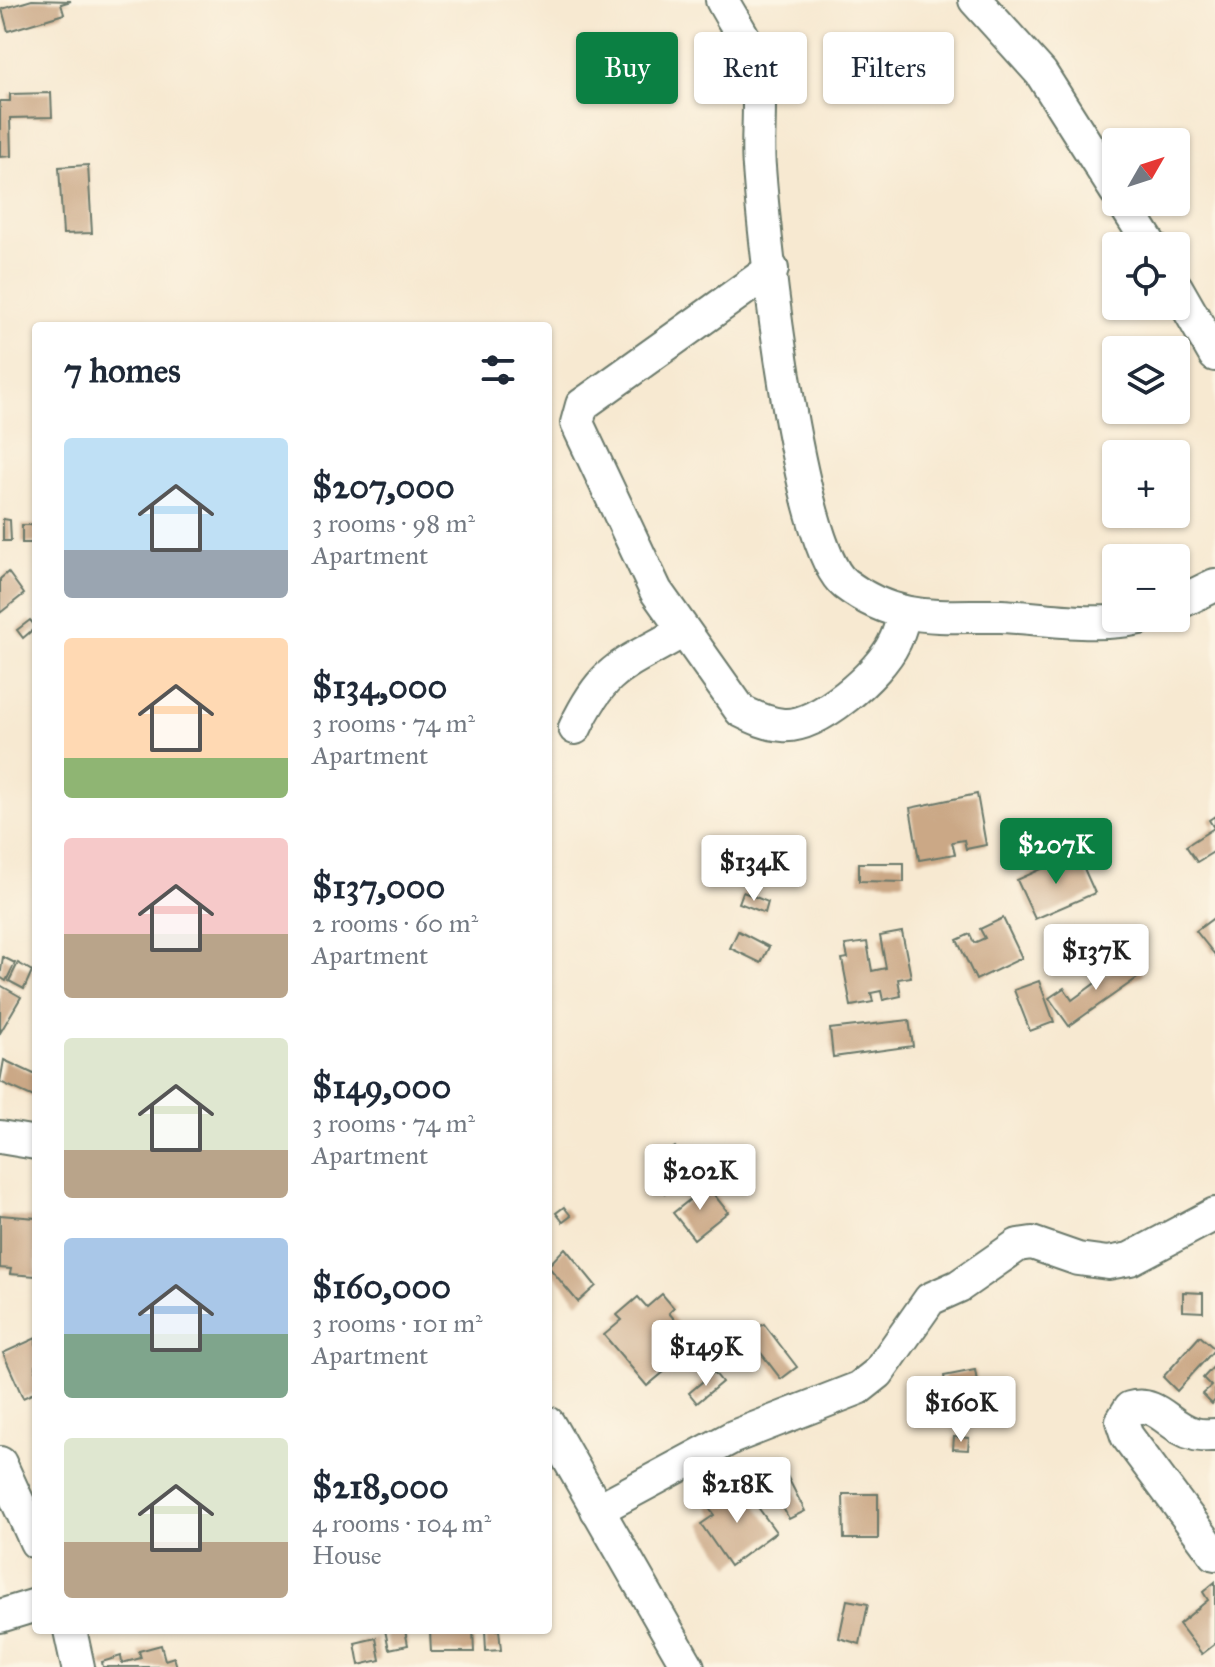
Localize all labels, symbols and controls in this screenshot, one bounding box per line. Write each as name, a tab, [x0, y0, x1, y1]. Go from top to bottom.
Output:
chip: Buy	[576, 32, 678, 104]
chip: Rent	[694, 32, 807, 104]
chip: Filters	[823, 32, 954, 104]
north arrow	[1102, 128, 1190, 216]
map controls	[1102, 128, 1190, 632]
button: locate	[1102, 232, 1190, 320]
button: layers	[1102, 336, 1190, 424]
icon: filters	[476, 348, 520, 392]
text: 7 homes	[64, 350, 181, 391]
button: +	[1102, 440, 1190, 528]
text: $207,000	[312, 466, 455, 507]
icon: home	[128, 470, 224, 566]
text: 3 rooms · 98 m²	[312, 507, 475, 539]
text: Apartment	[312, 539, 428, 571]
button: −	[1102, 544, 1190, 632]
text: $134,000	[312, 666, 447, 707]
icon: home	[128, 670, 224, 766]
text: 3 rooms · 74 m²	[312, 707, 475, 739]
text: Apartment	[312, 739, 428, 771]
pin: $207K	[1000, 818, 1112, 886]
text: $207K	[1018, 828, 1094, 860]
pin: $134K	[698, 835, 810, 903]
text: $134K	[719, 845, 789, 877]
text: $137,000	[312, 866, 445, 907]
icon: home	[128, 870, 224, 966]
text: 2 rooms · 60 m²	[312, 907, 478, 939]
pin: $137K	[1040, 924, 1152, 992]
text: $137K	[1062, 934, 1130, 966]
text: Apartment	[312, 939, 428, 971]
text: $149,000	[312, 1066, 451, 1107]
icon: home	[128, 1070, 224, 1166]
text: 3 rooms · 74 m²	[312, 1107, 475, 1139]
text: Apartment	[312, 1139, 428, 1171]
pin: $202K	[644, 1144, 756, 1212]
text: $202K	[663, 1154, 737, 1186]
text: $160,000	[312, 1266, 451, 1307]
icon: home	[128, 1270, 224, 1366]
text: 3 rooms · 101 m²	[312, 1307, 483, 1339]
pin: $149K	[650, 1320, 762, 1388]
text: $149K	[670, 1330, 742, 1362]
text: Apartment	[312, 1339, 428, 1371]
pin: $160K	[905, 1376, 1017, 1444]
text: $160K	[925, 1386, 997, 1418]
pin: $218K	[681, 1457, 793, 1525]
text: $218,000	[312, 1466, 449, 1507]
text: $218K	[702, 1467, 772, 1499]
icon: home	[128, 1470, 224, 1566]
text: 4 rooms · 104 m²	[312, 1507, 491, 1539]
text: House	[312, 1539, 382, 1571]

